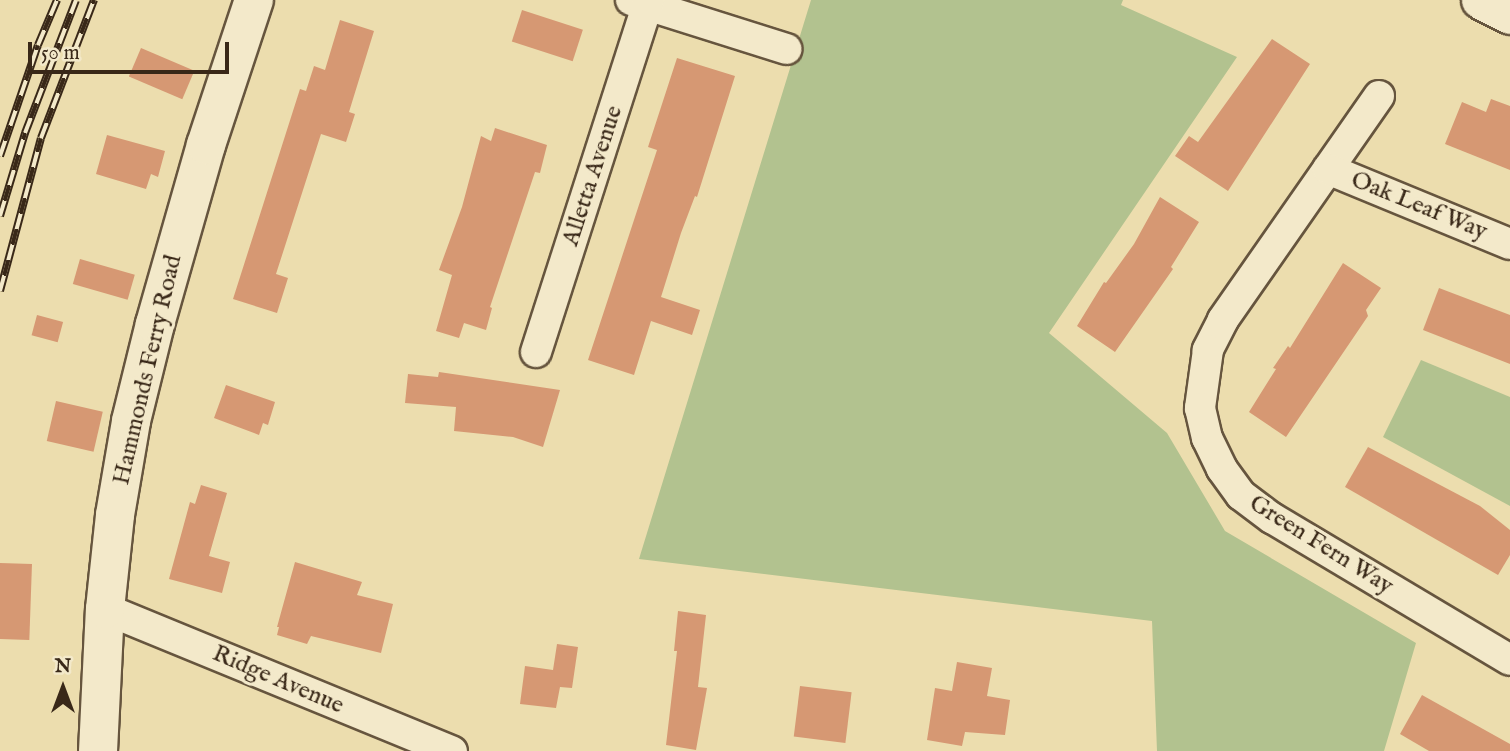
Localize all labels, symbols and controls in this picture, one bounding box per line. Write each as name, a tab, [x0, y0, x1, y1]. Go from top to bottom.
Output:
scale bar	[32, 28, 233, 72]
text: 50 m	[41, 40, 80, 67]
street label: Alletta Avenue	[557, 102, 629, 250]
street label: Oak Leaf Way	[1347, 166, 1491, 246]
street label: Hammonds Ferry Road	[108, 252, 188, 488]
street label: Green Fern Way	[1244, 489, 1398, 601]
street label: Ridge Avenue	[208, 639, 348, 721]
north arrow	[28, 653, 98, 723]
text: N	[55, 655, 71, 679]

